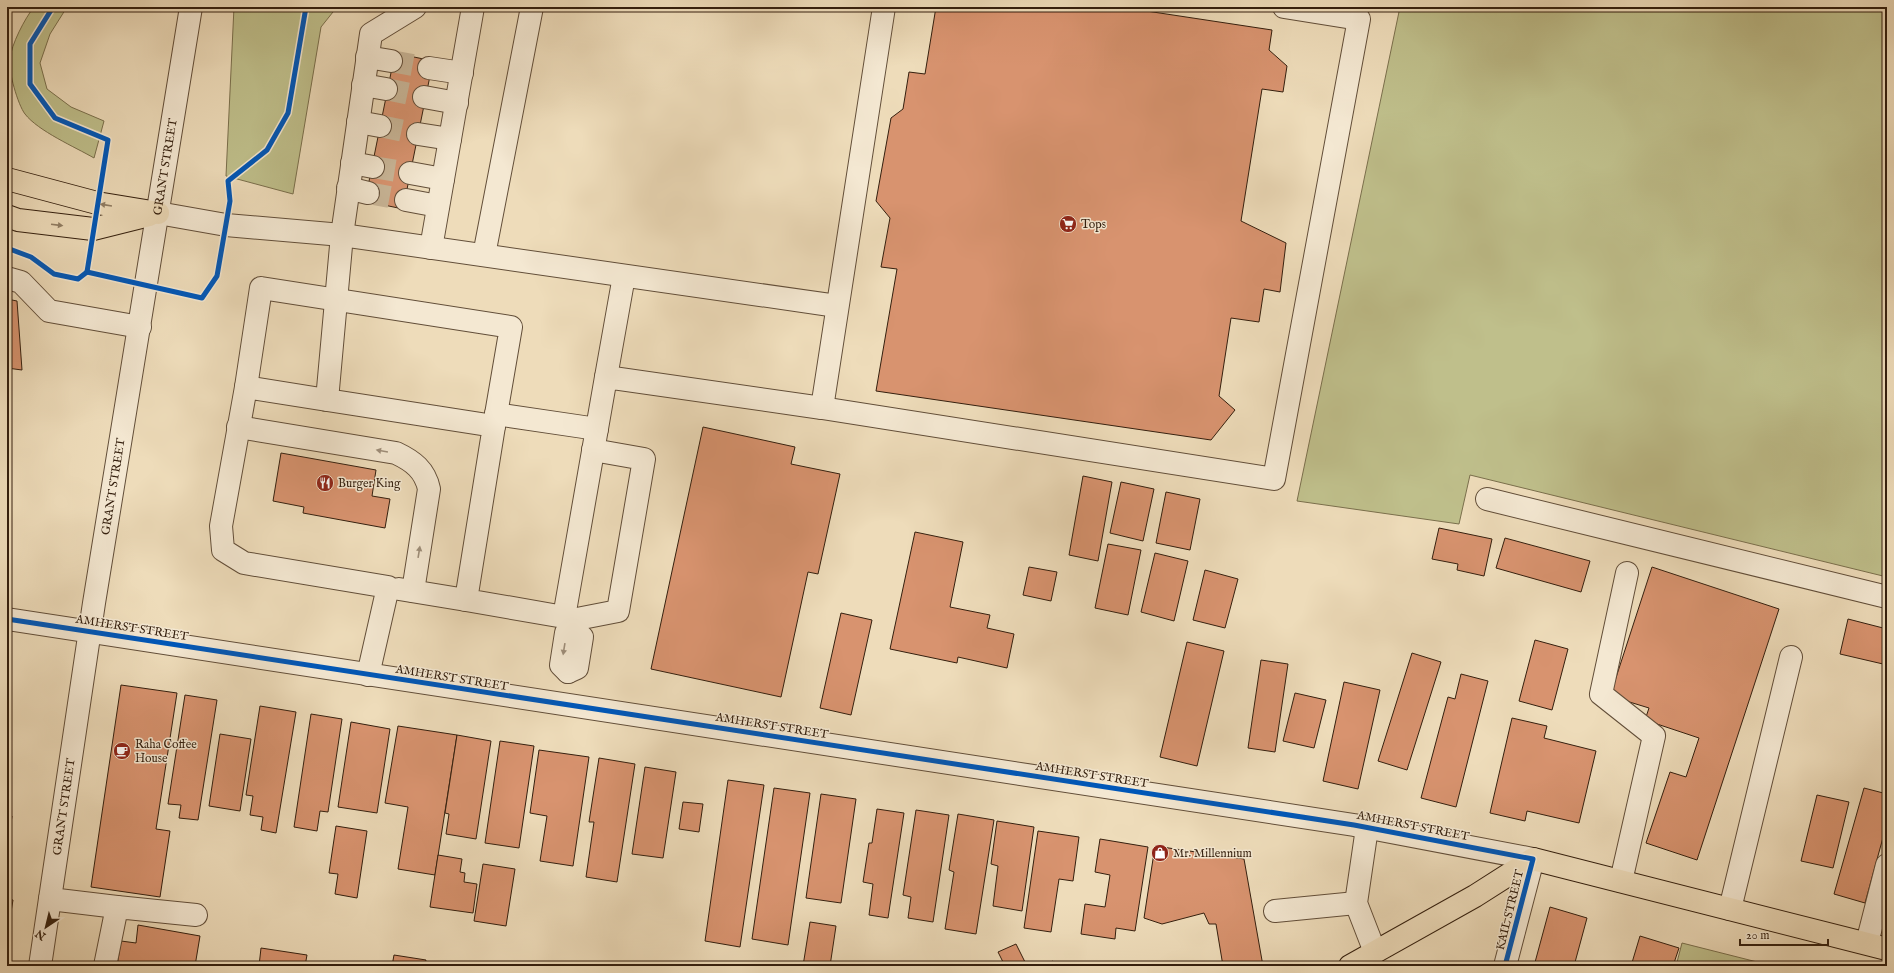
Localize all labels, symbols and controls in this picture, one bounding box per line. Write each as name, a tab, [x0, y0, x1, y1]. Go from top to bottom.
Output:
street label: GRANT STREET	[150, 117, 180, 216]
one-way arrow	[100, 202, 112, 208]
supermarket icon: Tops	[1058, 214, 1078, 234]
place label: Tops	[1081, 217, 1106, 233]
one-way arrow	[51, 222, 63, 228]
street label: GRANT STREET	[98, 437, 128, 536]
one-way arrow	[376, 447, 388, 453]
restaurant icon: Burger King	[315, 473, 335, 493]
place label: Burger King	[338, 476, 401, 491]
one-way arrow	[416, 546, 422, 558]
street label: AMHERST STREET	[74, 612, 190, 644]
one-way arrow	[561, 643, 567, 655]
street label: AMHERST STREET	[394, 662, 510, 694]
street label: AMHERST STREET	[714, 710, 830, 742]
place label: Raha Coffee House	[135, 737, 197, 766]
cafe icon: Raha Coffee House	[112, 741, 132, 761]
street label: GRANT STREET	[49, 757, 78, 856]
street label: AMHERST STREET	[1034, 759, 1150, 791]
street label: AMHERST STREET	[1355, 808, 1471, 844]
shop icon: Mr. Millennium	[1150, 843, 1170, 863]
place label: Mr. Millennium	[1173, 846, 1252, 861]
street label: KAIL STREET	[1493, 868, 1527, 952]
north arrow	[26, 907, 66, 947]
scale bar	[1740, 921, 1828, 947]
text: N	[33, 926, 50, 943]
text: 20 m	[1746, 928, 1769, 943]

